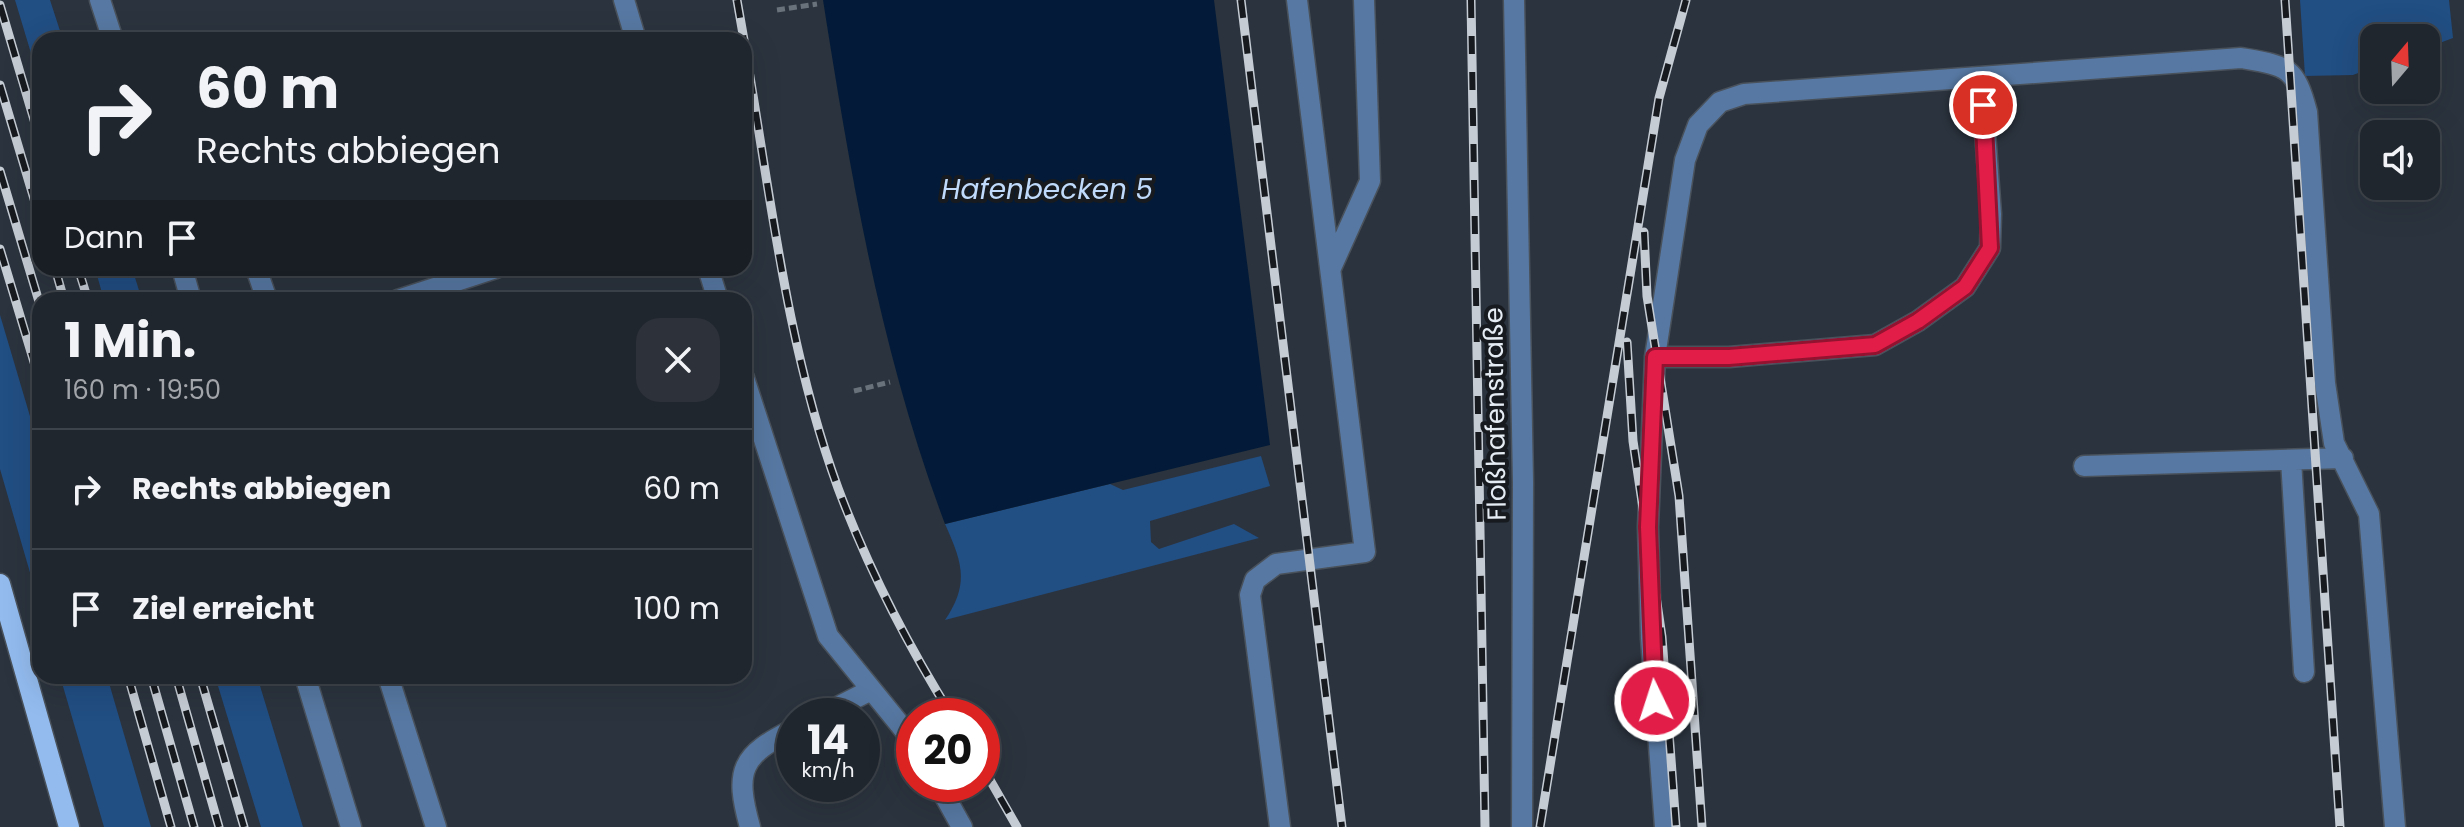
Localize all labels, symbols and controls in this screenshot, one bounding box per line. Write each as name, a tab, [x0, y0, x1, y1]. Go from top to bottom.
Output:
north arrow	[2360, 24, 2440, 104]
map controls	[2360, 24, 2440, 200]
text: 60 m	[196, 49, 339, 128]
icon: right	[64, 64, 168, 168]
pin	[1949, 71, 2017, 139]
icon: arrive	[1961, 83, 2005, 127]
button: sound	[2360, 120, 2440, 200]
text: Rechts abbiegen	[196, 125, 501, 176]
water label: Hafenbecken 5	[941, 170, 1153, 209]
text: Dann	[64, 216, 144, 259]
icon: arrive	[160, 216, 204, 260]
text: 1 Min.	[64, 307, 196, 374]
street label: Floßhafenstraße	[1475, 307, 1515, 521]
button: close	[636, 318, 720, 402]
text: 160 m · 19:50	[64, 372, 221, 408]
icon: right	[64, 467, 108, 511]
text: Rechts abbiegen	[132, 467, 391, 510]
text: 60 m	[643, 467, 720, 510]
icon: arrive	[64, 587, 108, 631]
text: Ziel erreicht	[132, 587, 314, 630]
text: 100 m	[634, 587, 720, 630]
position arrow	[1613, 659, 1697, 743]
speed limit sign: 20	[896, 698, 1000, 802]
text: 14	[807, 712, 849, 768]
text: km/h	[801, 756, 855, 784]

